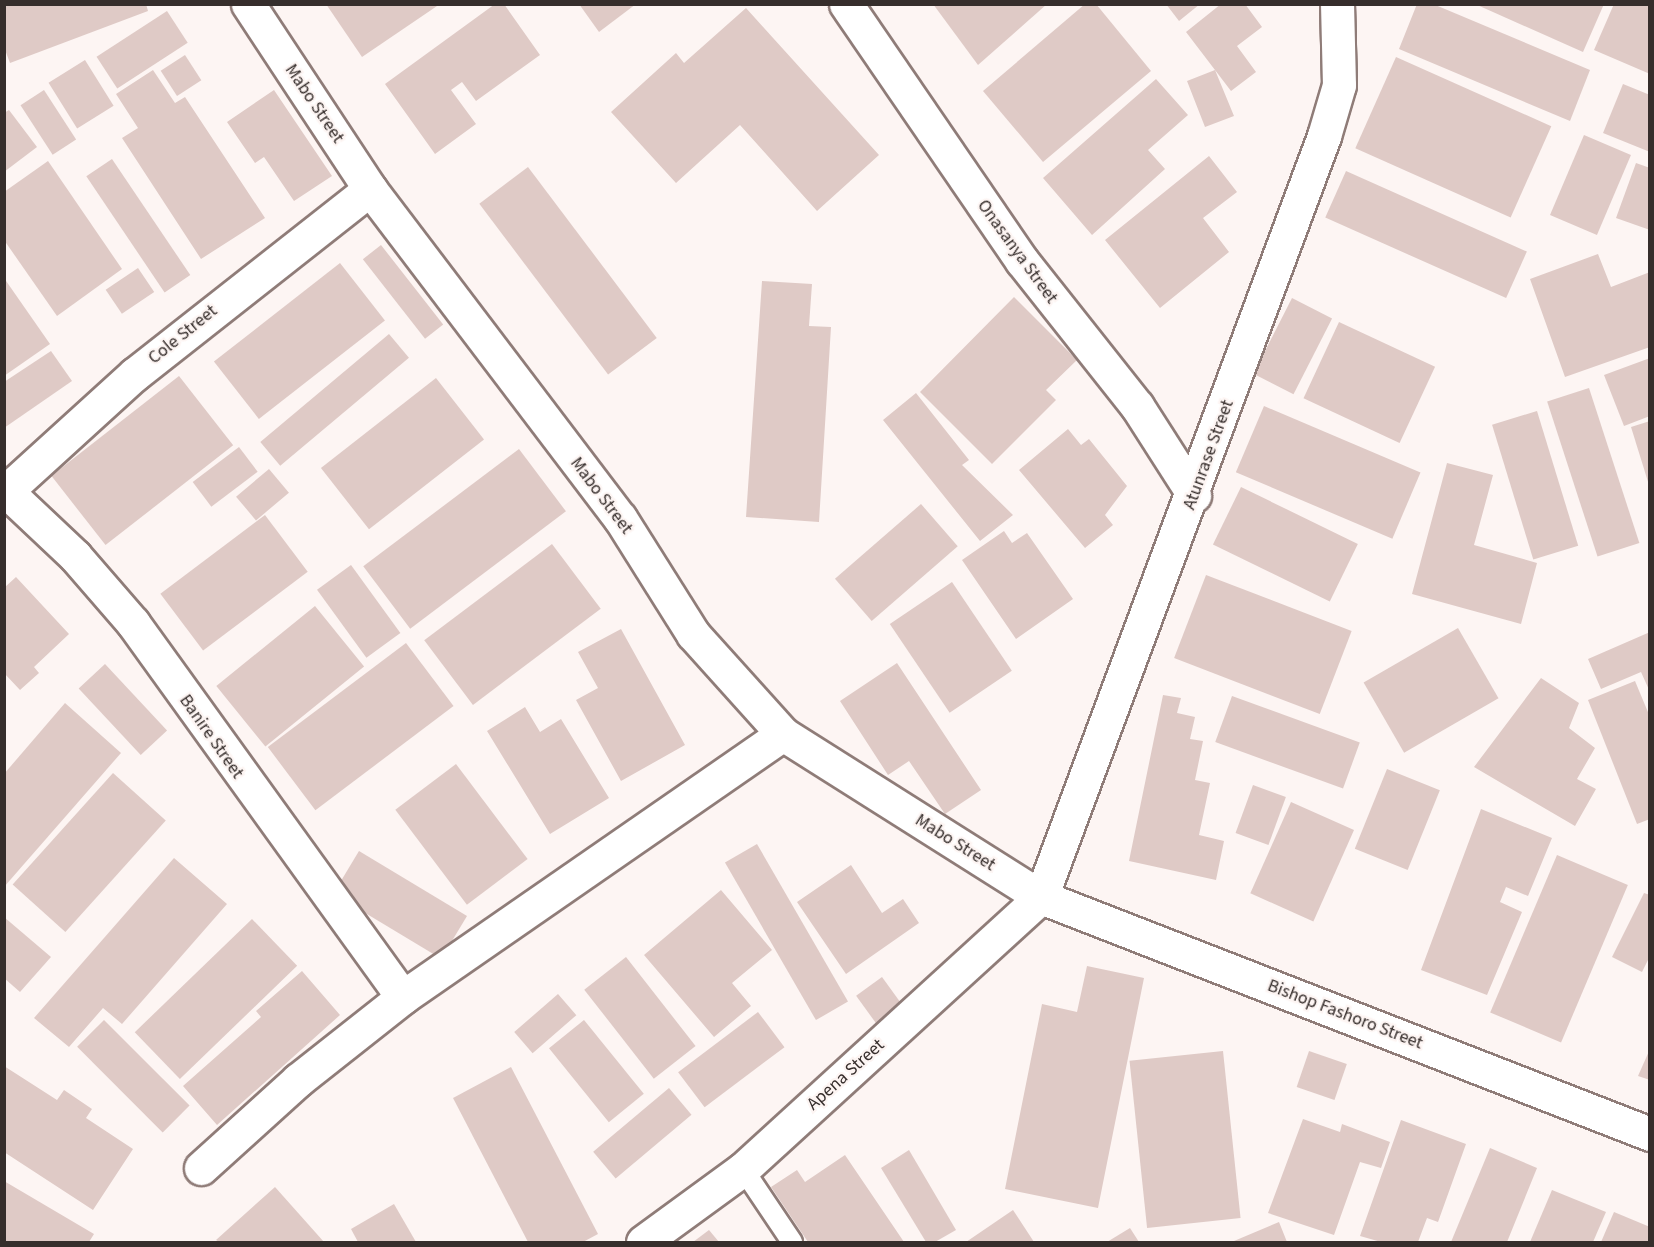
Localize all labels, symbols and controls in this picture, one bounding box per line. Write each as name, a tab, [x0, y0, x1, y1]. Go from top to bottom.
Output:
street label: Mabo Street	[280, 60, 348, 148]
street label: Onasanya Street	[972, 196, 1062, 308]
street label: Cole Street	[144, 301, 222, 369]
street label: Atunrase Street	[1179, 397, 1239, 513]
street label: Mabo Street	[565, 453, 637, 539]
street label: Banire Street	[174, 691, 248, 783]
street label: Mabo Street	[911, 810, 999, 876]
street label: Bishop Fashoro Street	[1264, 975, 1426, 1055]
street label: Apena Street	[803, 1035, 889, 1115]

